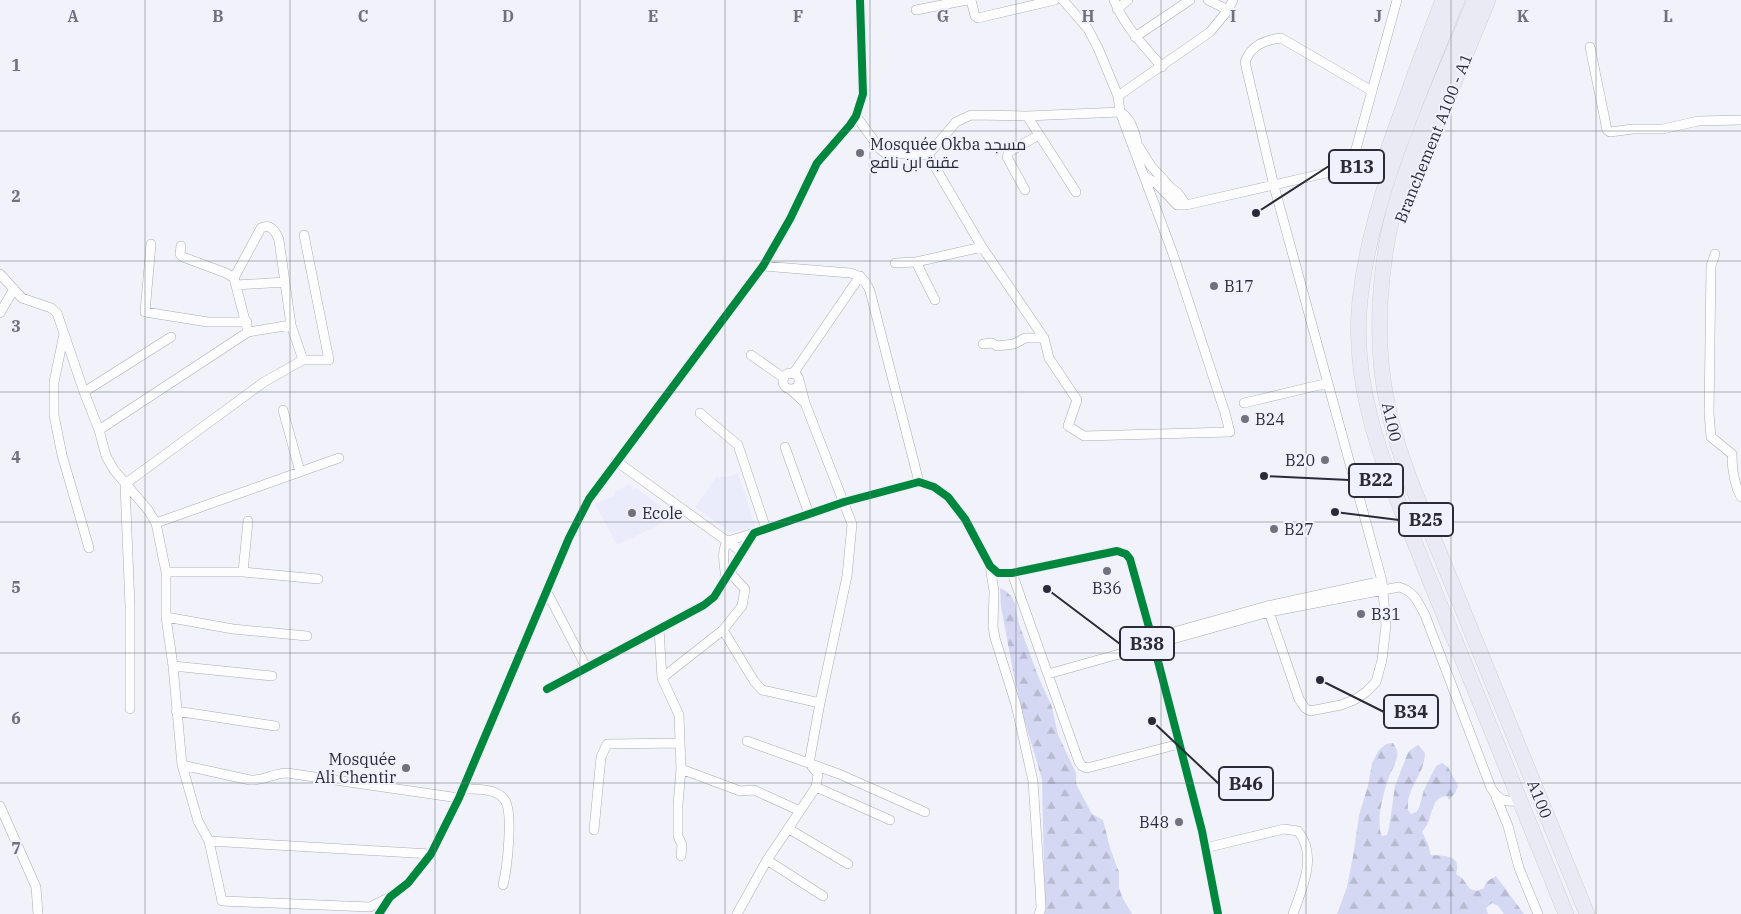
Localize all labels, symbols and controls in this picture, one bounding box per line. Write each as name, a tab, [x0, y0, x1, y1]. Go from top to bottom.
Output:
text: A	[67, 6, 79, 26]
text: B	[212, 6, 224, 26]
text: C	[358, 6, 368, 26]
text: D	[502, 6, 514, 26]
text: E	[648, 6, 658, 26]
text: F	[793, 6, 803, 26]
text: G	[937, 6, 949, 26]
text: H	[1082, 6, 1095, 26]
text: I	[1230, 6, 1236, 26]
text: J	[1374, 6, 1382, 26]
text: K	[1517, 6, 1530, 26]
text: L	[1663, 6, 1673, 26]
street label: Branchement A100 - A1	[1390, 50, 1476, 226]
text: 1	[11, 55, 21, 75]
place label: Mosquée Okba مسجد عقبة ابن نافع	[870, 134, 1026, 174]
marker: Mosquée Okba مسجد عقبة ابن نافع	[854, 147, 866, 159]
callout: B13	[1329, 150, 1384, 183]
text: B13	[1340, 155, 1374, 178]
text: 2	[11, 186, 21, 206]
place label: B17	[1224, 276, 1254, 296]
marker: B17	[1208, 280, 1220, 292]
text: 3	[11, 316, 21, 336]
street label: A100	[1378, 400, 1406, 444]
place label: B24	[1255, 409, 1285, 429]
marker: B24	[1239, 413, 1251, 425]
text: 4	[11, 447, 21, 467]
place label: B20	[1285, 450, 1315, 470]
marker: B20	[1319, 454, 1331, 466]
callout: B22	[1349, 464, 1403, 497]
text: B22	[1359, 468, 1393, 491]
place label: Ecole	[642, 503, 683, 523]
callout: B25	[1399, 503, 1453, 536]
marker: Ecole	[626, 507, 638, 519]
text: B25	[1409, 508, 1443, 531]
place label: B27	[1284, 519, 1314, 539]
marker: B27	[1268, 523, 1280, 535]
marker: B36	[1101, 565, 1113, 577]
text: 5	[11, 577, 21, 597]
place label: B36	[1092, 578, 1122, 598]
place label: B31	[1371, 604, 1401, 624]
marker: B31	[1355, 608, 1367, 620]
callout: B38	[1120, 627, 1174, 660]
text: B38	[1130, 632, 1164, 655]
callout: B34	[1384, 695, 1438, 728]
text: B34	[1394, 700, 1428, 723]
text: 6	[11, 708, 21, 728]
place label: Mosquée Ali Chentir	[315, 749, 396, 787]
marker: Mosquée Ali Chentir	[400, 762, 412, 774]
callout: B46	[1219, 767, 1273, 800]
text: B46	[1229, 772, 1263, 795]
street label: A100	[1523, 777, 1557, 821]
place label: B48	[1139, 812, 1169, 832]
marker: B48	[1173, 816, 1185, 828]
text: 7	[11, 838, 21, 858]

